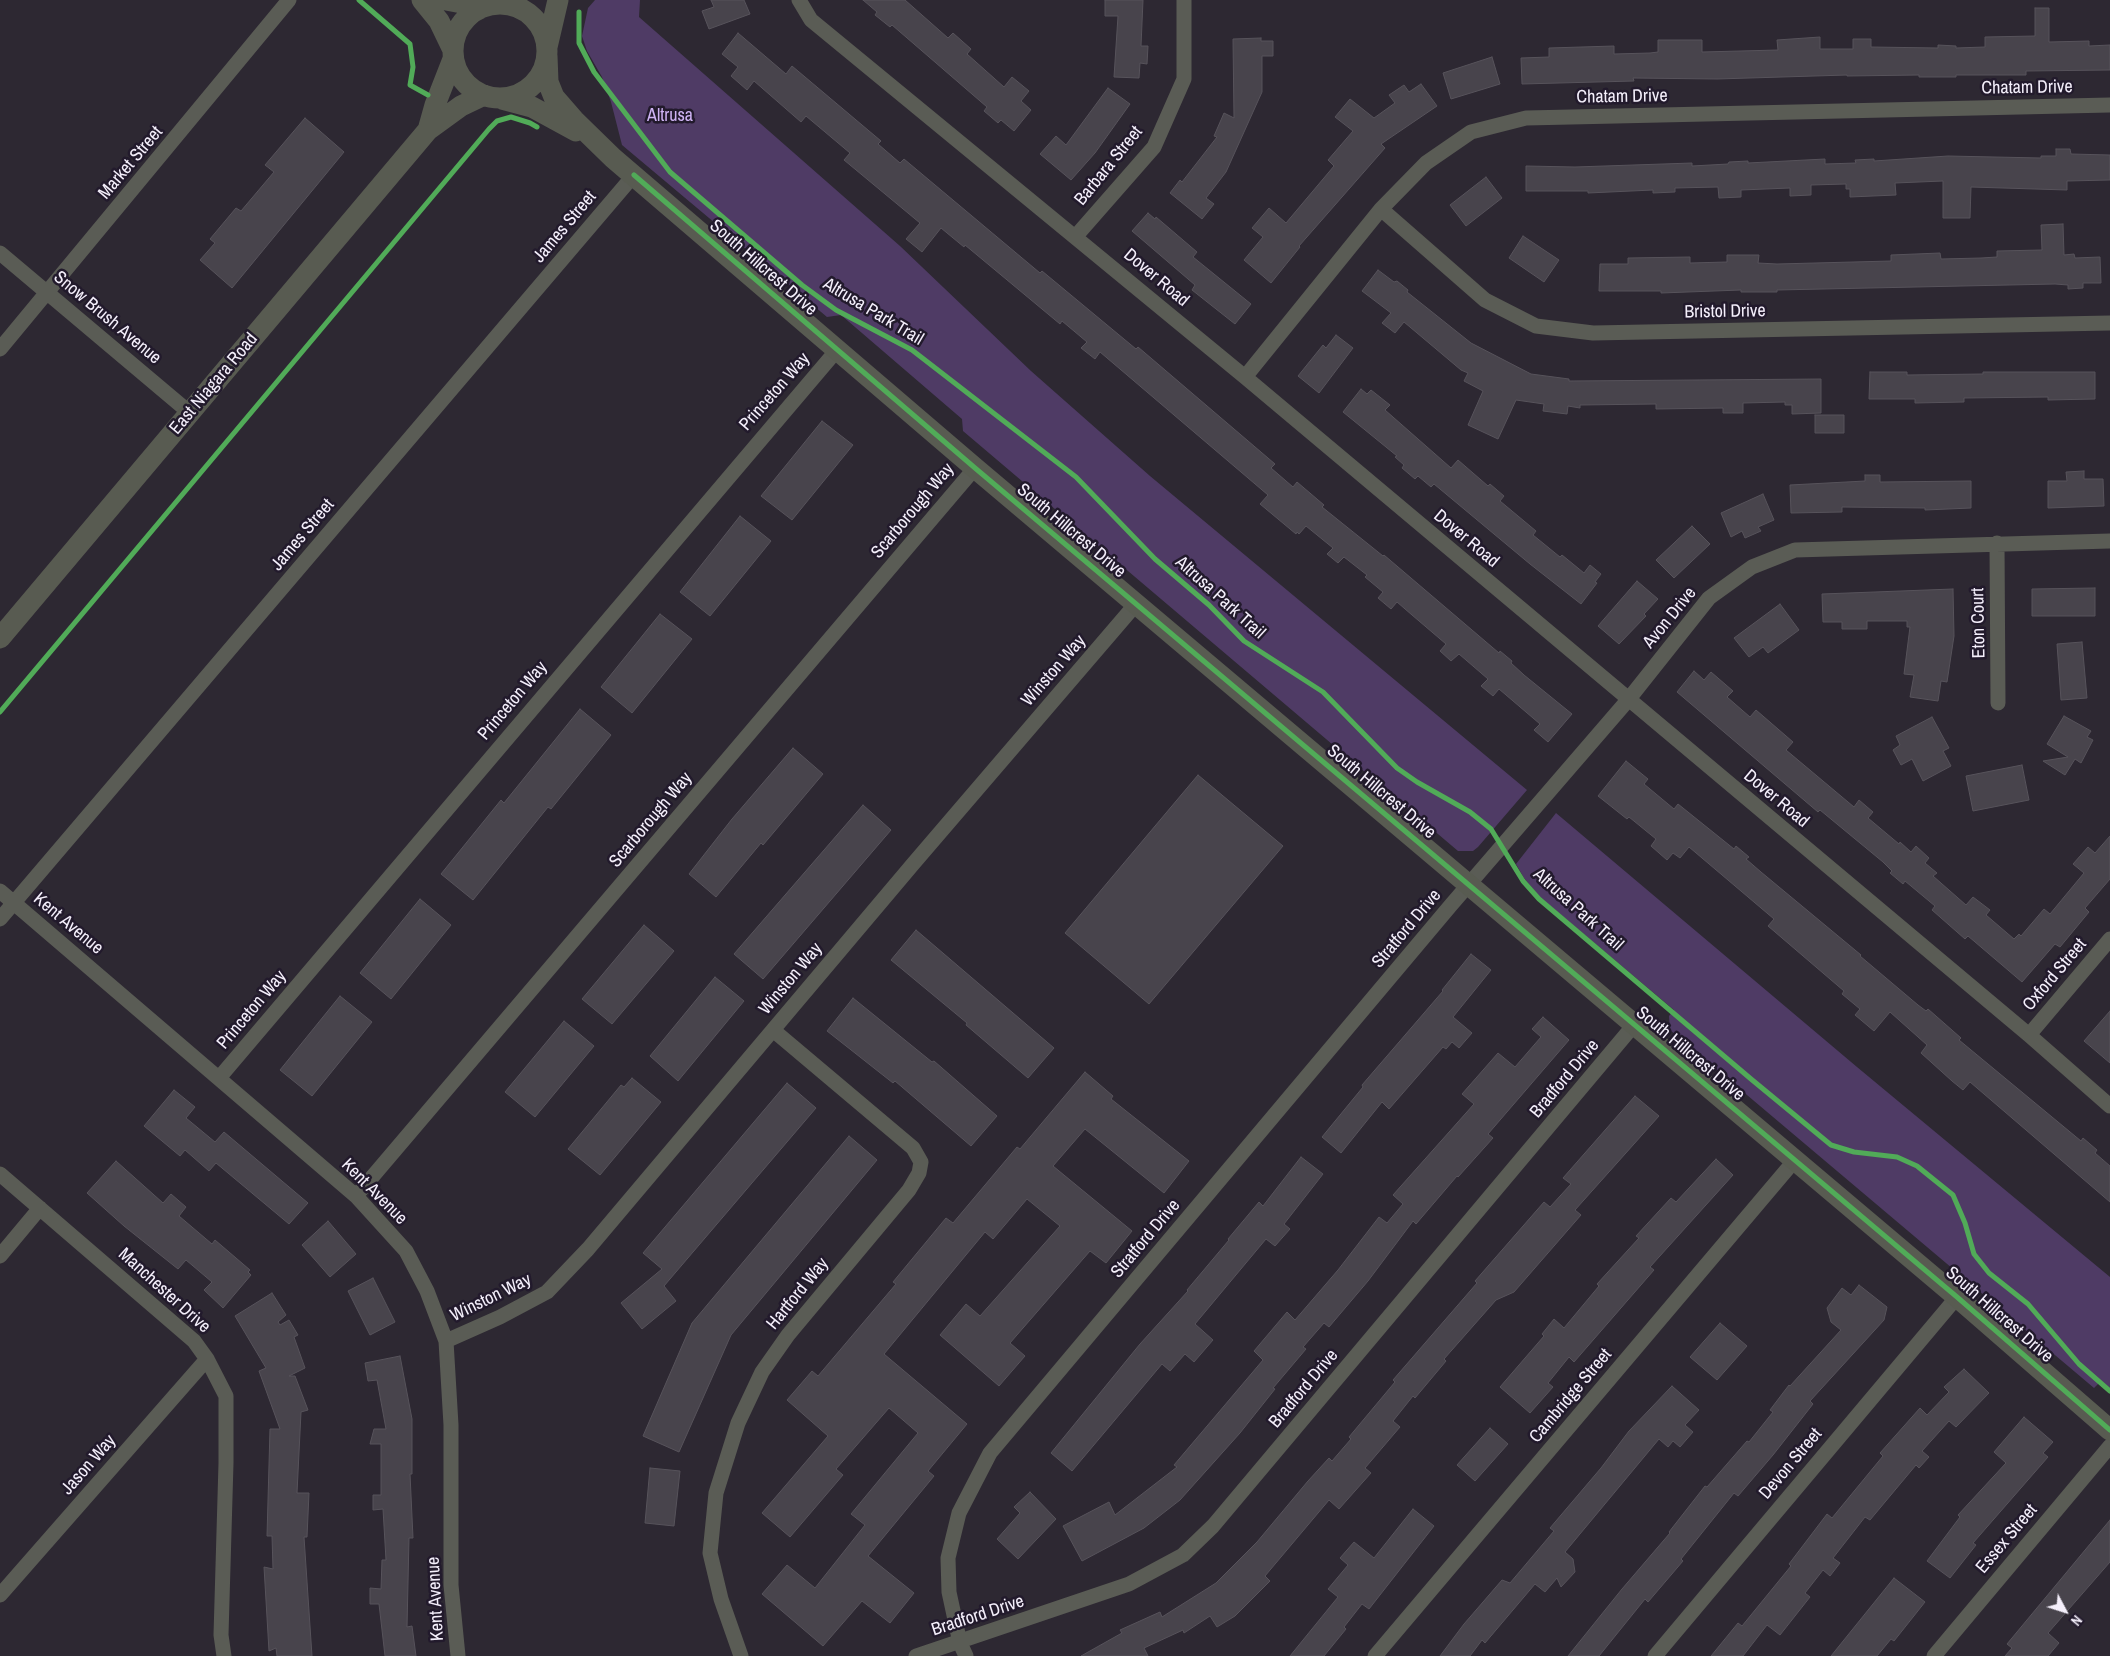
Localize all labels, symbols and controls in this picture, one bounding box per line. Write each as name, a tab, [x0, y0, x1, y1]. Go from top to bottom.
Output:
street label: Chatam Drive	[1981, 76, 2073, 100]
street label: Chatam Drive	[1576, 85, 1668, 109]
park label: Altrusa	[647, 105, 693, 127]
street label: Market Street	[94, 122, 168, 204]
street label: Barbara Street	[1070, 122, 1148, 210]
street label: James Street	[529, 187, 601, 267]
street label: South Hillcrest Drive	[705, 215, 821, 321]
street label: Dover Road	[1119, 244, 1193, 312]
street label: Snow Brush Avenue	[49, 267, 165, 369]
street label: Altrusa Park Trail	[819, 274, 927, 350]
street label: Bristol Drive	[1684, 300, 1766, 324]
street label: East Niagara Road	[165, 329, 263, 439]
street label: Princeton Way	[735, 349, 815, 435]
street label: Scarborough Way	[867, 459, 959, 563]
street label: South Hillcrest Drive	[1012, 479, 1130, 583]
street label: James Street	[267, 495, 339, 575]
street label: Dover Road	[1429, 505, 1503, 573]
street label: Altrusa Park Trail	[1171, 552, 1269, 644]
street label: Avon Drive	[1639, 583, 1701, 653]
street label: Eton Court	[1968, 588, 1990, 658]
street label: Winston Way	[1017, 631, 1091, 711]
street label: Princeton Way	[474, 657, 552, 745]
street label: South Hillcrest Drive	[1322, 740, 1440, 844]
street label: Dover Road	[1739, 765, 1813, 833]
street label: Scarborough Way	[605, 768, 697, 872]
street label: Altrusa Park Trail	[1529, 864, 1627, 956]
street label: Stratford Drive	[1368, 885, 1446, 973]
street label: Kent Avenue	[29, 889, 107, 959]
street label: Oxford Street	[2019, 934, 2091, 1016]
street label: Winston Way	[755, 939, 827, 1019]
street label: Princeton Way	[213, 966, 291, 1054]
street label: South Hillcrest Drive	[1631, 1002, 1749, 1106]
street label: Bradford Drive	[1526, 1035, 1604, 1123]
street label: Kent Avenue	[337, 1155, 411, 1229]
street label: Stratford Drive	[1107, 1195, 1185, 1283]
street label: Manchester Drive	[113, 1244, 215, 1338]
street label: Hartford Way	[762, 1254, 834, 1334]
street label: South Hillcrest Drive	[1941, 1262, 2057, 1368]
street label: Winston Way	[447, 1269, 535, 1327]
street label: Cambridge Street	[1525, 1344, 1617, 1448]
street label: Bradford Drive	[1265, 1345, 1343, 1433]
street label: Devon Street	[1755, 1424, 1827, 1504]
street label: Jason Way	[57, 1431, 121, 1499]
street label: Essex Street	[1972, 1500, 2042, 1578]
street label: Kent Avenue	[423, 1556, 449, 1642]
north arrow	[2040, 1586, 2090, 1636]
street label: Bradford Drive	[929, 1591, 1027, 1641]
text: N	[2067, 1612, 2086, 1630]

